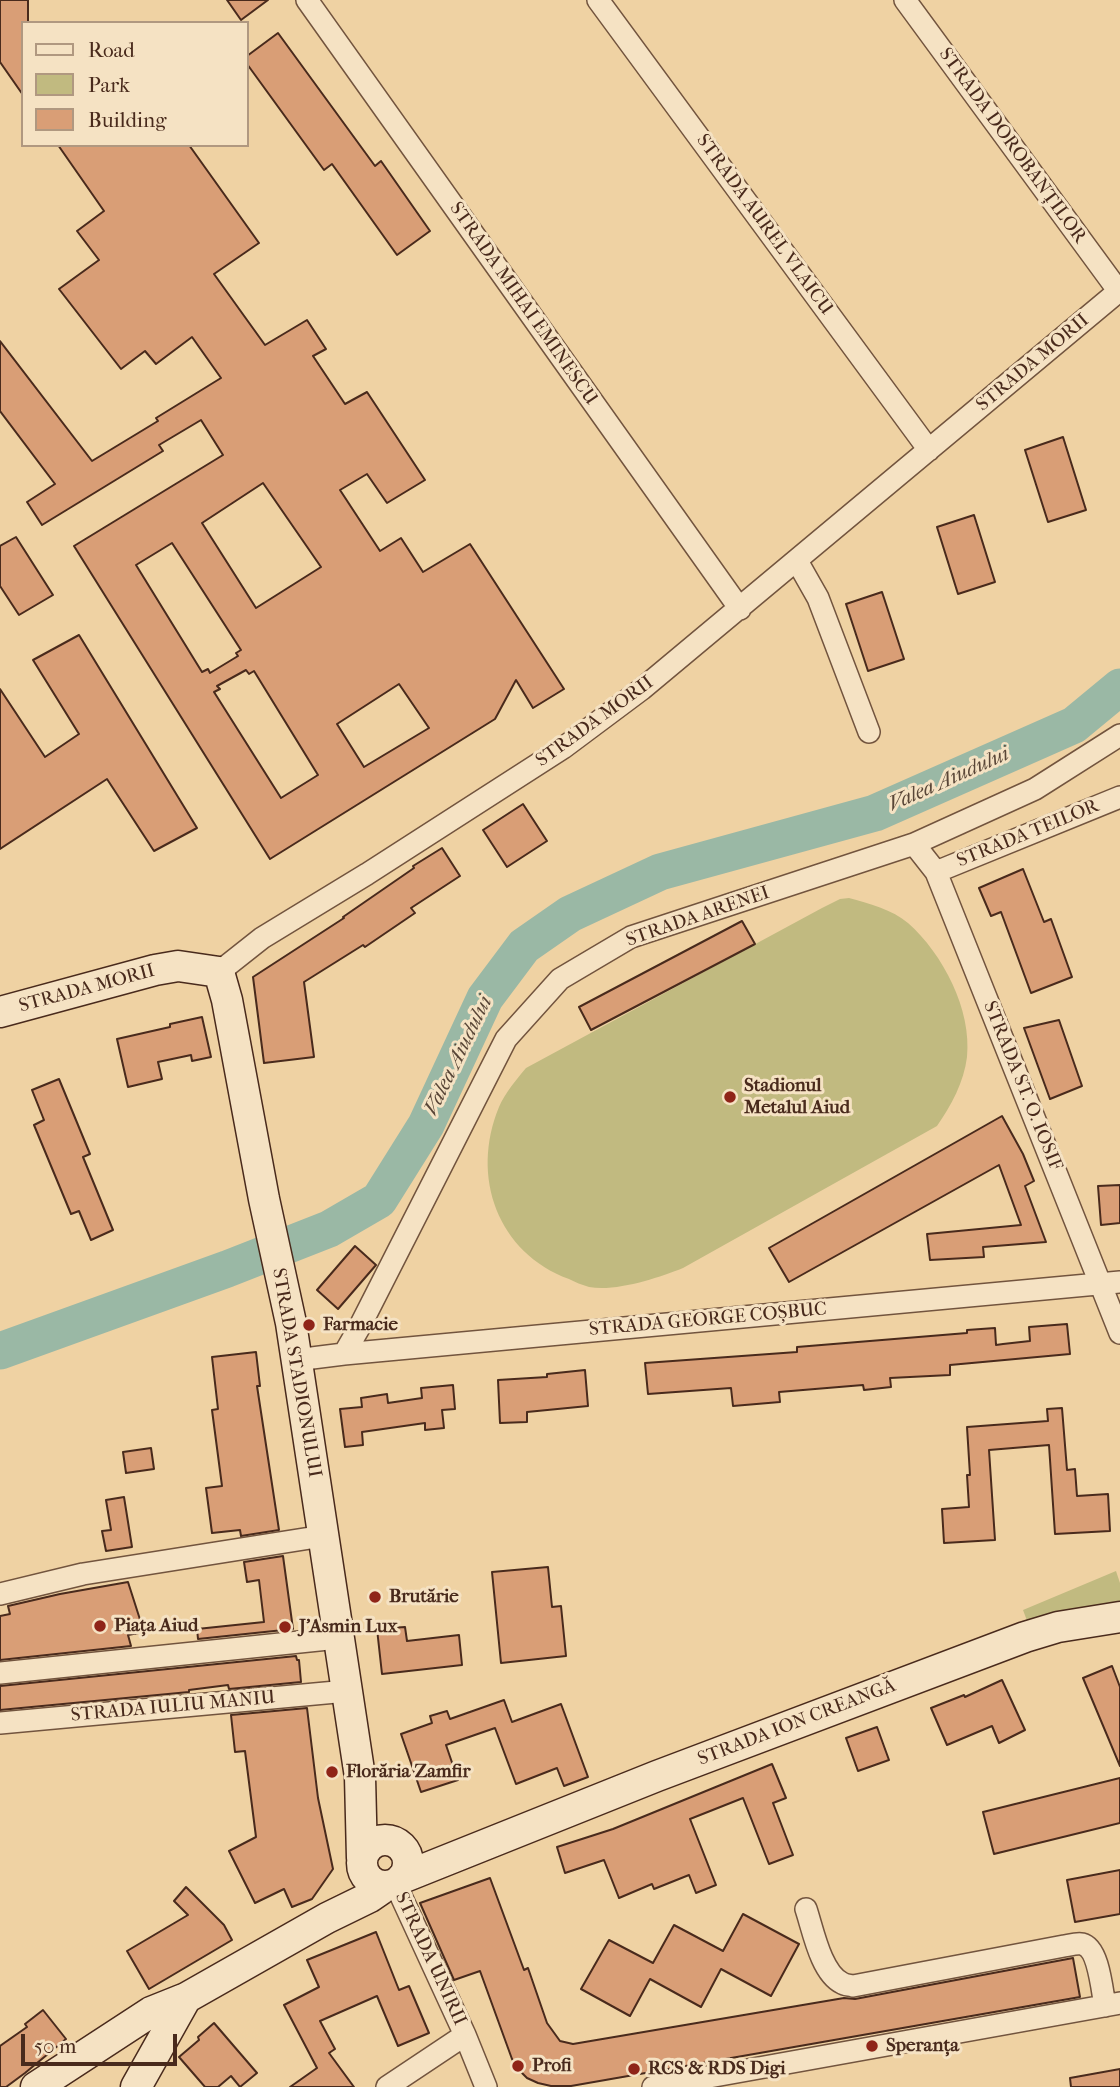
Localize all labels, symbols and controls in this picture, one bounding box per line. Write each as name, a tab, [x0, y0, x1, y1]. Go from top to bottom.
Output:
legend	[21, 21, 248, 147]
text: Road	[88, 38, 135, 62]
street label: STRADA DOROBANȚILOR	[933, 44, 1091, 248]
text: Park	[88, 73, 130, 97]
text: Building	[88, 108, 166, 132]
street label: STRADA AUREL VLAICU	[691, 130, 837, 320]
street label: STRADA MIHAI EMINESCU	[444, 198, 602, 410]
street label: STRADA MORII	[972, 309, 1094, 417]
street label: STRADA MORII	[532, 672, 658, 772]
water label: Valea Aiudului	[885, 742, 1013, 818]
street label: STRADA TEILOR	[954, 795, 1102, 873]
street label: STRADA ARENEI	[623, 882, 773, 952]
street label: STRADA MORII	[17, 960, 157, 1018]
water label: Valea Aiudului	[419, 992, 499, 1120]
street label: STRADA ST. O. IOSIF	[978, 998, 1066, 1174]
place label: Stadionul Metalul Aiud	[744, 1075, 850, 1119]
marker: Stadionul Metalul Aiud	[722, 1089, 738, 1105]
street label: STRADA STADIONULUI	[266, 1266, 326, 1480]
street label: STRADA GEORGE COȘBUC	[588, 1298, 828, 1342]
place label: Farmacie	[323, 1314, 398, 1336]
marker: Farmacie	[301, 1317, 317, 1333]
place label: Brutărie	[389, 1586, 459, 1608]
marker: Brutărie	[367, 1589, 383, 1605]
place label: Piața Aiud	[114, 1615, 198, 1637]
place label: J'Asmin Lux	[299, 1616, 397, 1638]
marker: Piața Aiud	[92, 1618, 108, 1634]
marker: J'Asmin Lux	[277, 1619, 293, 1635]
street label: STRADA ION CREANGĂ	[695, 1675, 899, 1771]
street label: STRADA IULIU MANIU	[70, 1687, 276, 1727]
place label: Florăria Zamfir	[346, 1761, 471, 1783]
marker: Florăria Zamfir	[324, 1764, 340, 1780]
street label: STRADA UNIRII	[389, 1889, 471, 2029]
scale bar	[24, 2021, 180, 2064]
text: 50 m	[34, 2034, 77, 2058]
place label: Speranța	[886, 2035, 959, 2057]
marker: Speranța	[864, 2038, 880, 2054]
place label: Profi	[532, 2055, 572, 2077]
marker: Profi	[510, 2058, 526, 2074]
place label: RCS & RDS Digi	[648, 2058, 786, 2080]
marker: RCS & RDS Digi	[626, 2061, 642, 2077]

